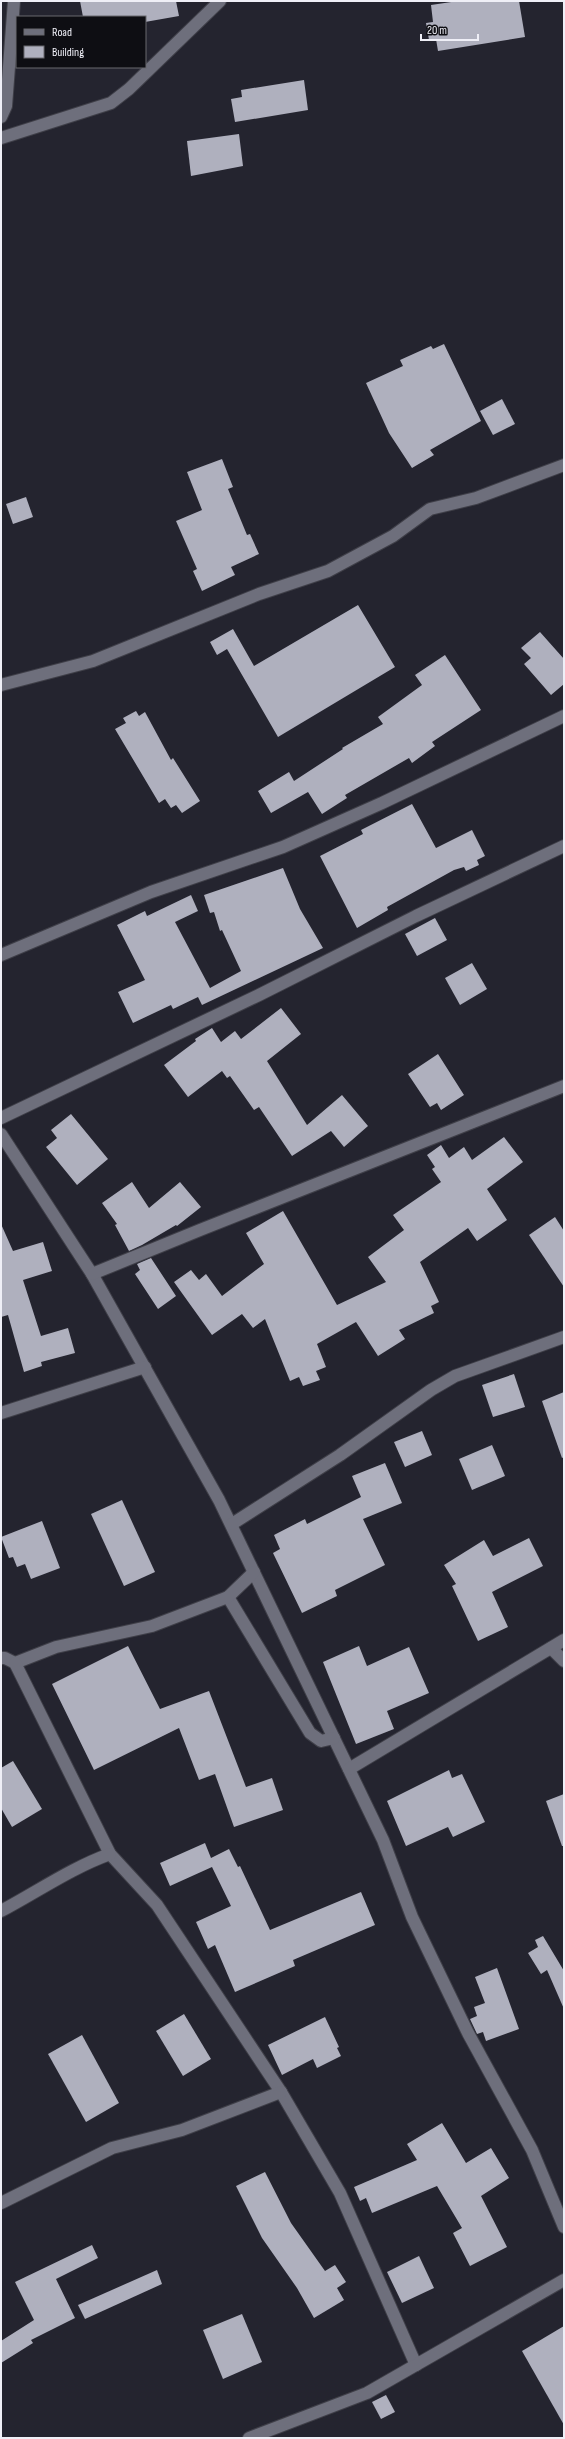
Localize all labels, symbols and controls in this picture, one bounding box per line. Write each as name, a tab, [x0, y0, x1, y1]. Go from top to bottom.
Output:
legend	[16, 16, 146, 68]
scale bar	[421, 16, 478, 42]
text: 20 m	[427, 23, 447, 38]
text: Road	[52, 25, 72, 40]
text: Building	[52, 45, 84, 60]

